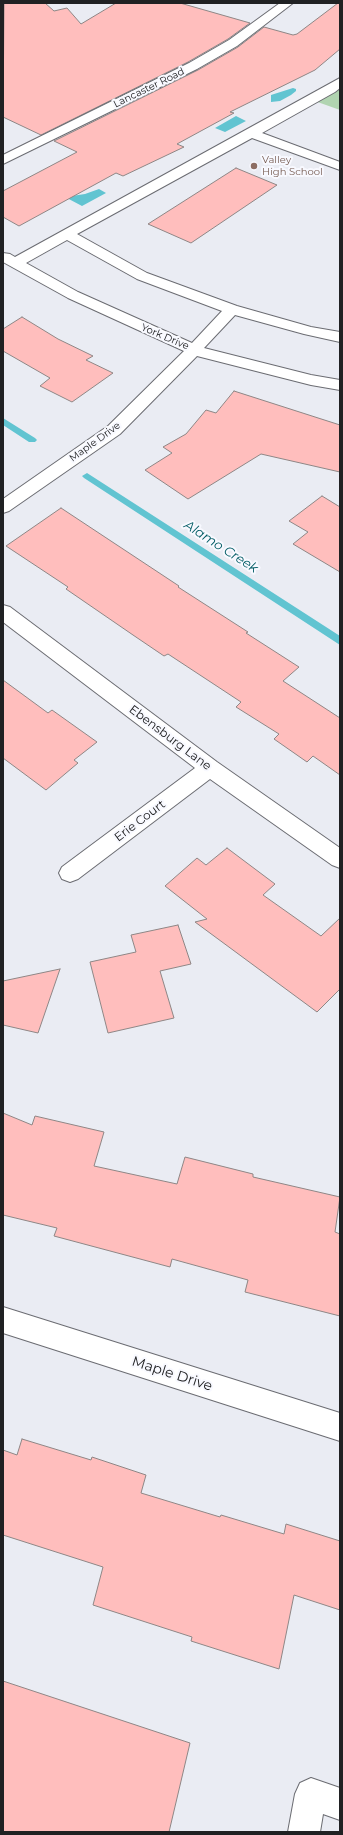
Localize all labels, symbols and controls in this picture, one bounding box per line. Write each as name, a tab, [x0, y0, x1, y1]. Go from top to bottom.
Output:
street label: Lancaster Road	[111, 66, 187, 110]
place label: Valley High School	[262, 154, 323, 178]
marker: Valley High School	[249, 161, 259, 171]
street label: York Drive	[139, 322, 191, 352]
street label: Maple Drive	[67, 420, 123, 464]
water label: Alamo Creek	[181, 517, 261, 577]
street label: Ebensburg Lane	[126, 702, 214, 774]
street label: Erie Court	[112, 797, 168, 845]
street label: Maple Drive	[130, 1353, 214, 1395]

